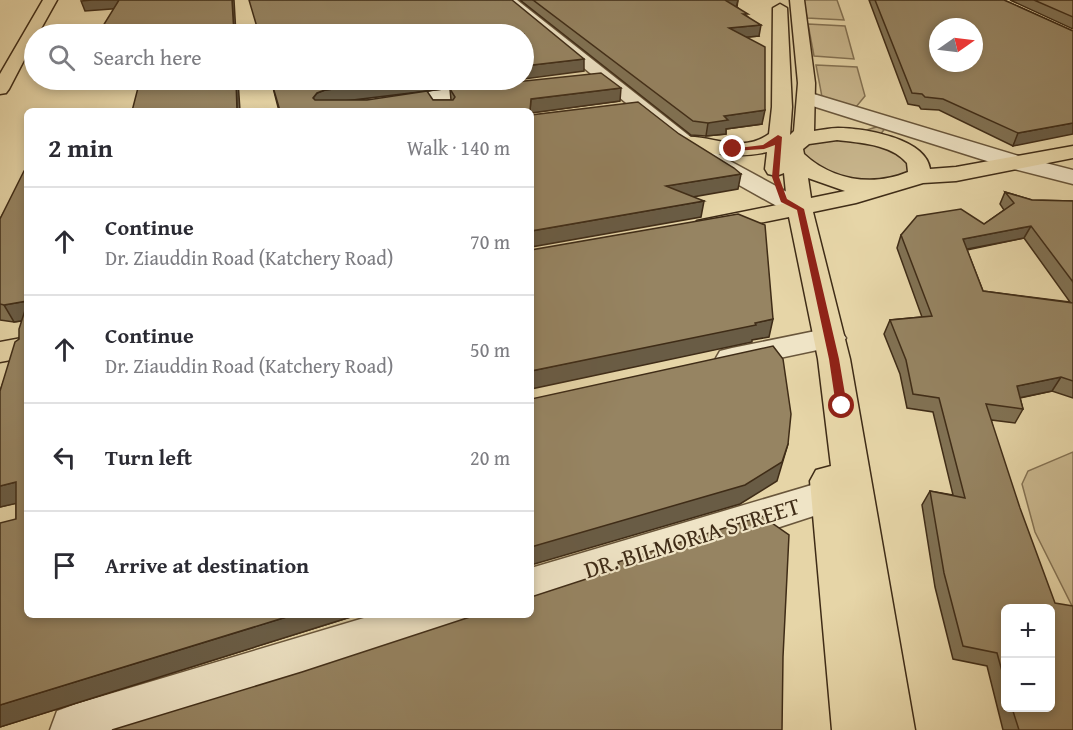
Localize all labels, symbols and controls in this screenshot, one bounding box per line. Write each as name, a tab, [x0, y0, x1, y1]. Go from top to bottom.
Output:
north arrow	[929, 18, 983, 72]
search box	[24, 24, 534, 90]
icon: search	[45, 41, 78, 74]
text: Search here	[93, 41, 202, 73]
text: 2 min	[48, 128, 113, 167]
text: Walk · 140 m	[407, 133, 510, 162]
route end	[719, 135, 745, 161]
text: Continue	[105, 211, 194, 243]
icon: ahead	[48, 225, 81, 258]
text: 70 m	[470, 227, 510, 256]
text: Dr. Ziauddin Road (Katchery Road)	[105, 243, 393, 272]
text: Continue	[105, 319, 194, 351]
icon: ahead	[48, 333, 81, 366]
text: 50 m	[470, 335, 510, 364]
text: Dr. Ziauddin Road (Katchery Road)	[105, 351, 393, 380]
route start	[828, 392, 854, 418]
icon: left	[48, 441, 81, 474]
text: Turn left	[105, 441, 192, 473]
text: 20 m	[470, 443, 510, 472]
street label: DR. BILMORIA STREET	[580, 488, 804, 587]
icon: arrive	[48, 549, 81, 582]
text: Arrive at destination	[105, 549, 309, 581]
map controls	[1001, 604, 1055, 712]
button: +	[1001, 604, 1055, 658]
button: −	[1001, 658, 1055, 712]

